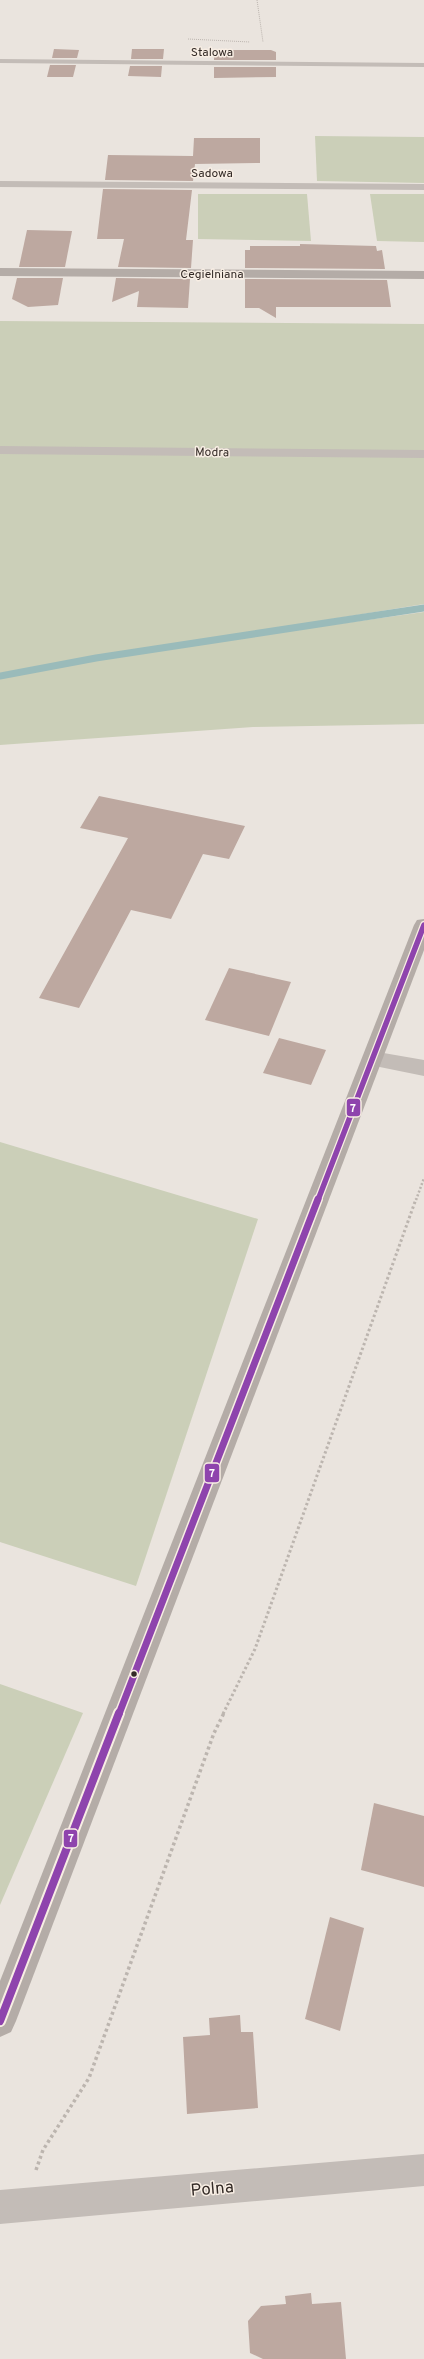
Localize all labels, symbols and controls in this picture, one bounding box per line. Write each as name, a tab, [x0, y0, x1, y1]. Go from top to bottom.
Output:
street label: Stalowa	[191, 45, 233, 61]
street label: Sadowa	[191, 166, 233, 182]
street label: Cegielniana	[180, 267, 244, 283]
street label: Modra	[195, 445, 229, 461]
line badge: 7	[346, 1098, 361, 1117]
text: 7	[350, 1102, 356, 1116]
line badge: 7	[204, 1463, 220, 1483]
text: 7	[209, 1467, 215, 1481]
unlabelled marker	[129, 1669, 139, 1679]
line badge: 7	[63, 1829, 78, 1848]
text: 7	[68, 1832, 74, 1846]
street label: Polna	[190, 2177, 235, 2203]

